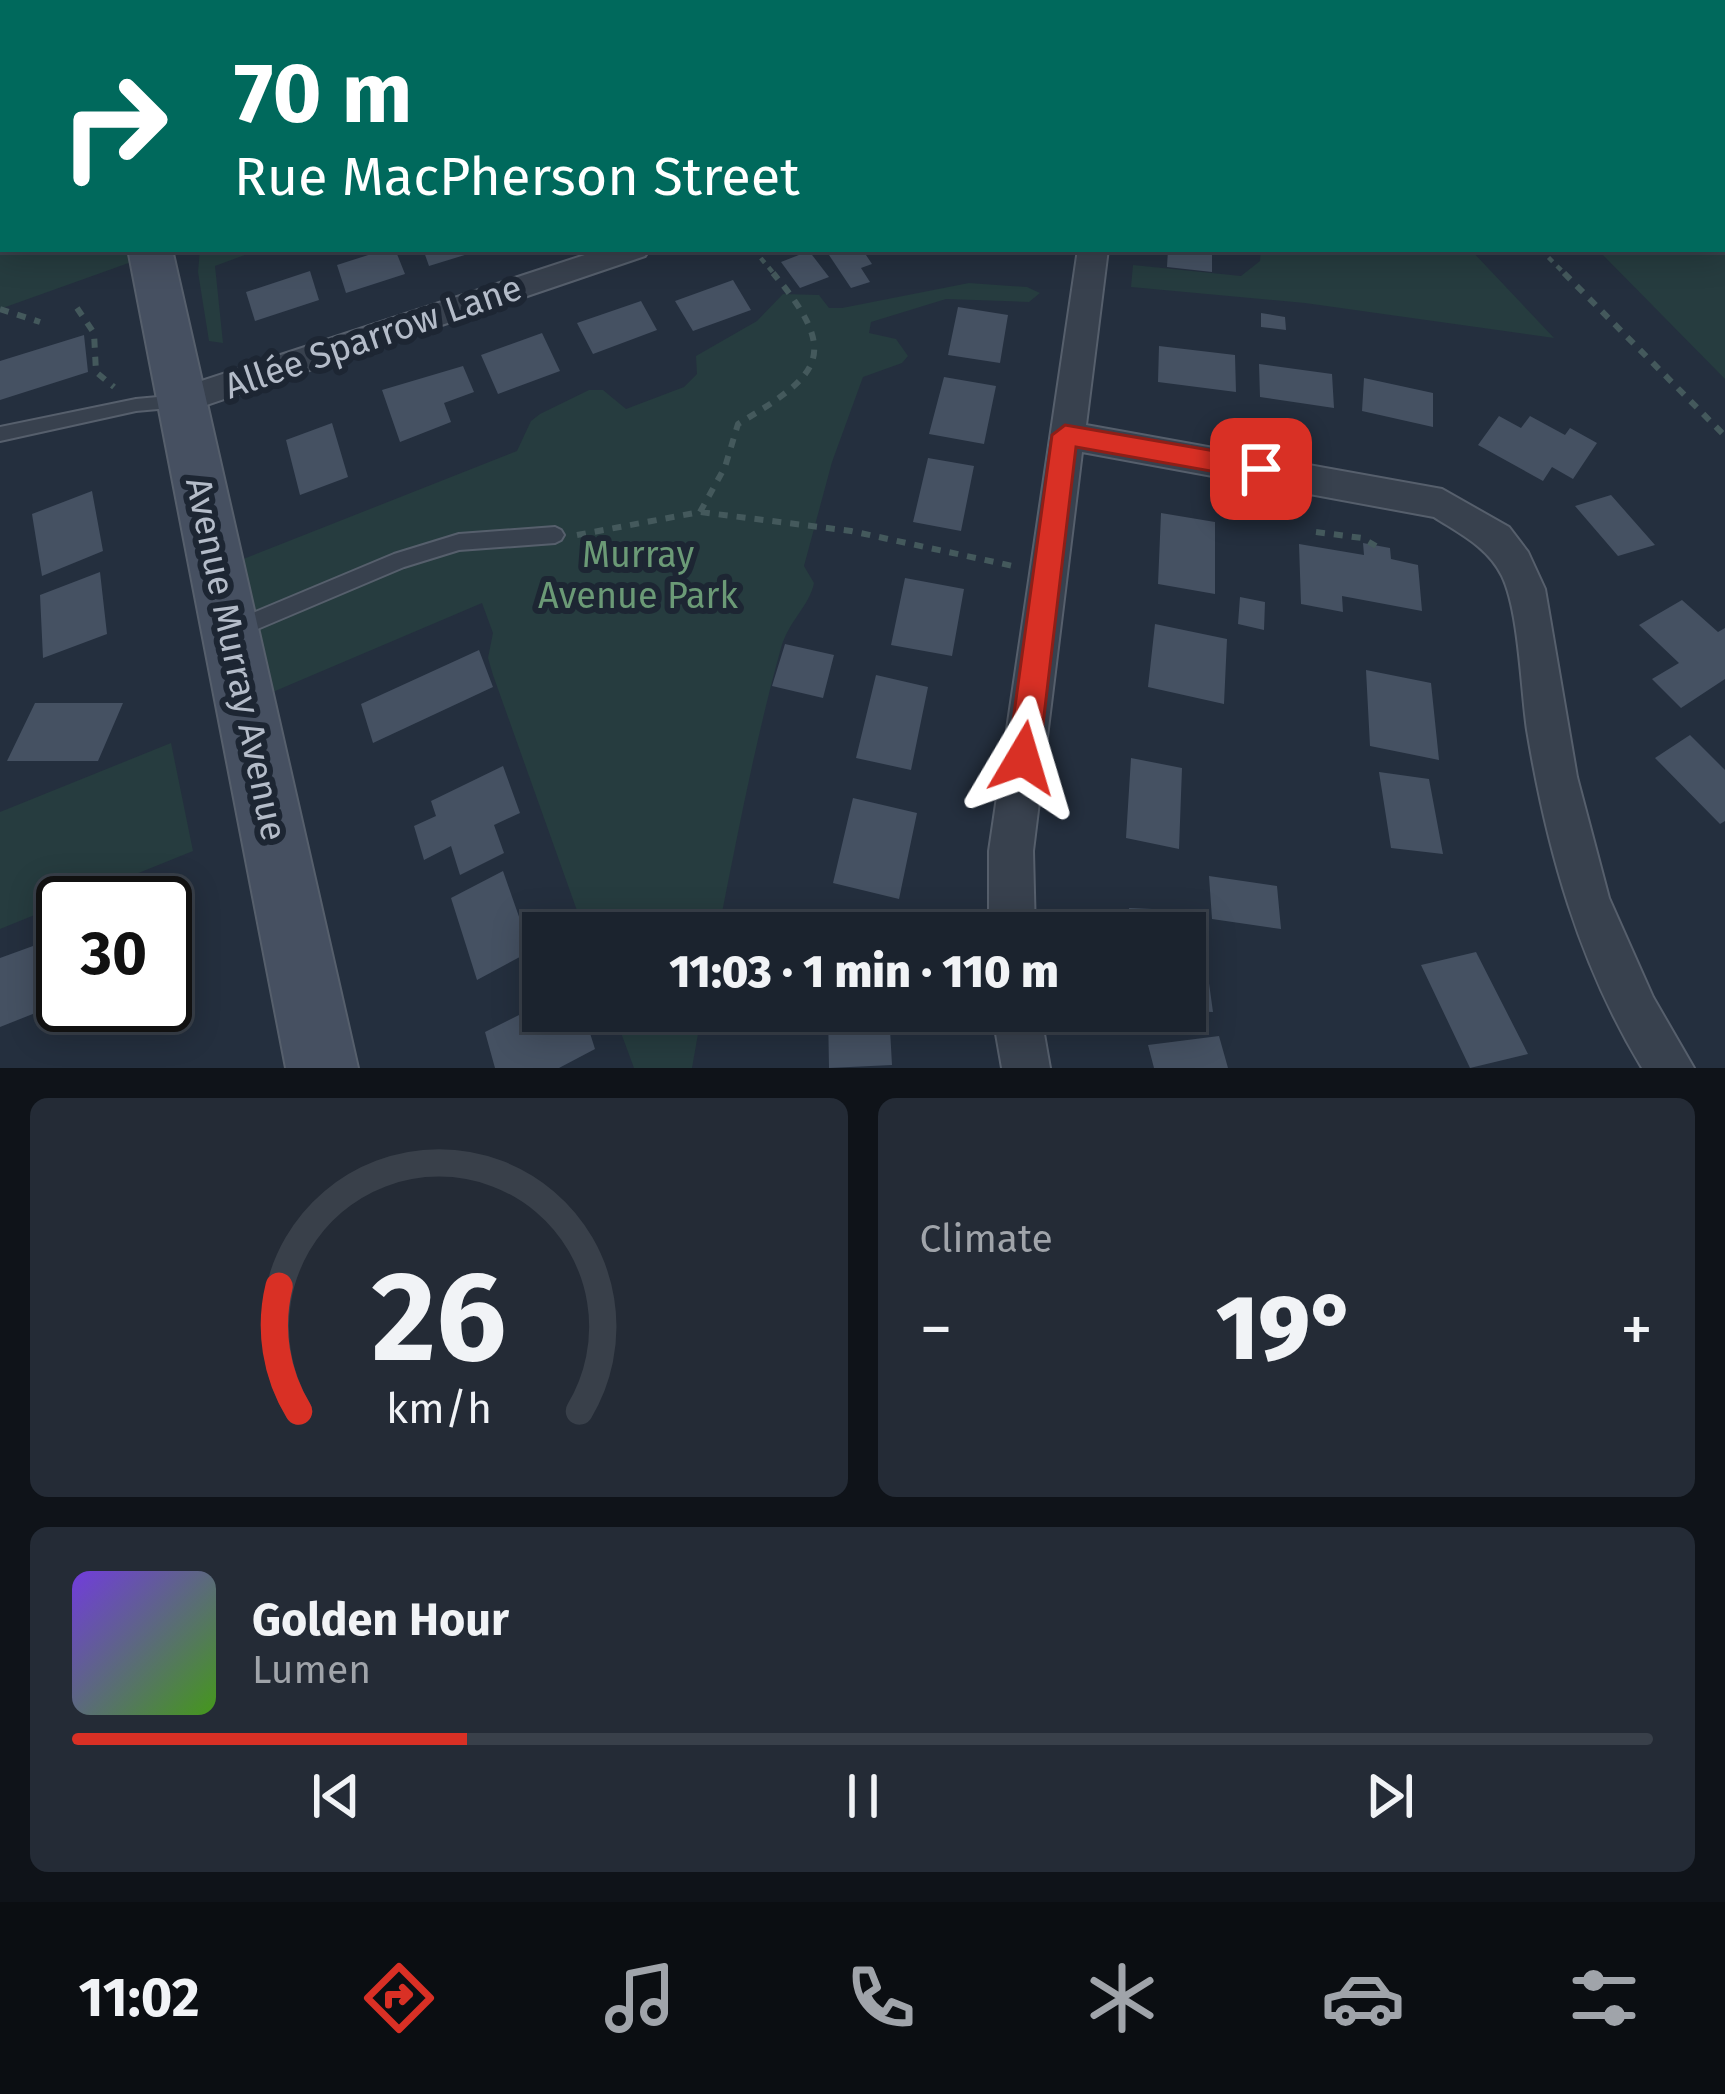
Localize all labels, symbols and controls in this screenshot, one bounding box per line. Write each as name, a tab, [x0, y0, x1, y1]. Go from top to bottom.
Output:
text: 70 m	[234, 43, 412, 144]
icon: right	[36, 48, 192, 204]
text: Rue MacPherson Street	[234, 145, 800, 209]
street label: Allée Sparrow Lane	[219, 265, 527, 409]
pin	[1210, 418, 1312, 520]
icon: arrive	[1228, 436, 1294, 502]
street label: Avenue Murray Avenue	[176, 473, 296, 845]
park label: Murray Avenue Park	[538, 533, 739, 618]
position arrow	[960, 695, 1086, 821]
speed limit sign: 30	[36, 876, 192, 1032]
text: 11:03 · 1 min · 110 m	[669, 945, 1059, 999]
text: Climate	[920, 1216, 1053, 1262]
text: 26	[371, 1243, 506, 1393]
text: 19°	[1216, 1275, 1357, 1383]
text: −	[920, 1290, 953, 1369]
text: +	[1620, 1290, 1653, 1369]
text: km/h	[386, 1382, 492, 1433]
text: Golden Hour	[252, 1593, 509, 1647]
text: Lumen	[252, 1647, 371, 1693]
icon: previous	[303, 1763, 369, 1829]
icon: pause	[830, 1763, 896, 1829]
icon: next	[1357, 1763, 1423, 1829]
icon: directions	[357, 1956, 441, 2040]
icon: music	[598, 1956, 682, 2040]
icon: phone	[839, 1956, 923, 2040]
icon: climate	[1080, 1956, 1164, 2040]
icon: car	[1321, 1956, 1405, 2040]
icon: filters	[1562, 1956, 1646, 2040]
text: 11:02	[79, 1966, 200, 2030]

